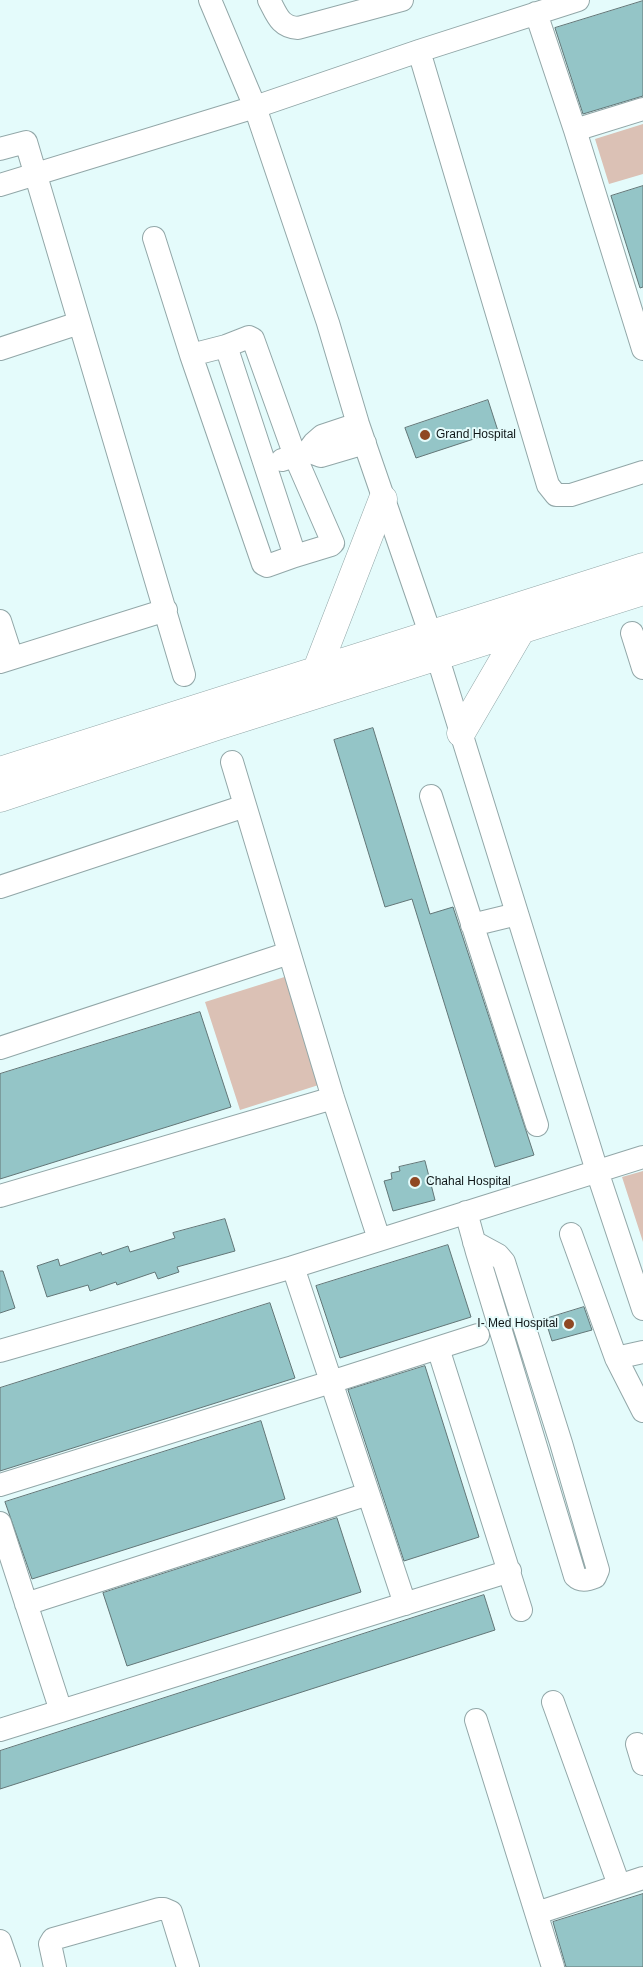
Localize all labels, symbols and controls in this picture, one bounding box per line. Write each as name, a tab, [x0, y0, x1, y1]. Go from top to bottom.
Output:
marker: Grand Hospital	[418, 428, 432, 442]
place label: Grand Hospital	[436, 428, 516, 442]
marker: Chahal Hospital	[408, 1175, 422, 1189]
place label: Chahal Hospital	[426, 1175, 511, 1189]
place label: I- Med Hospital	[477, 1317, 558, 1331]
marker: I- Med Hospital	[562, 1317, 576, 1331]

